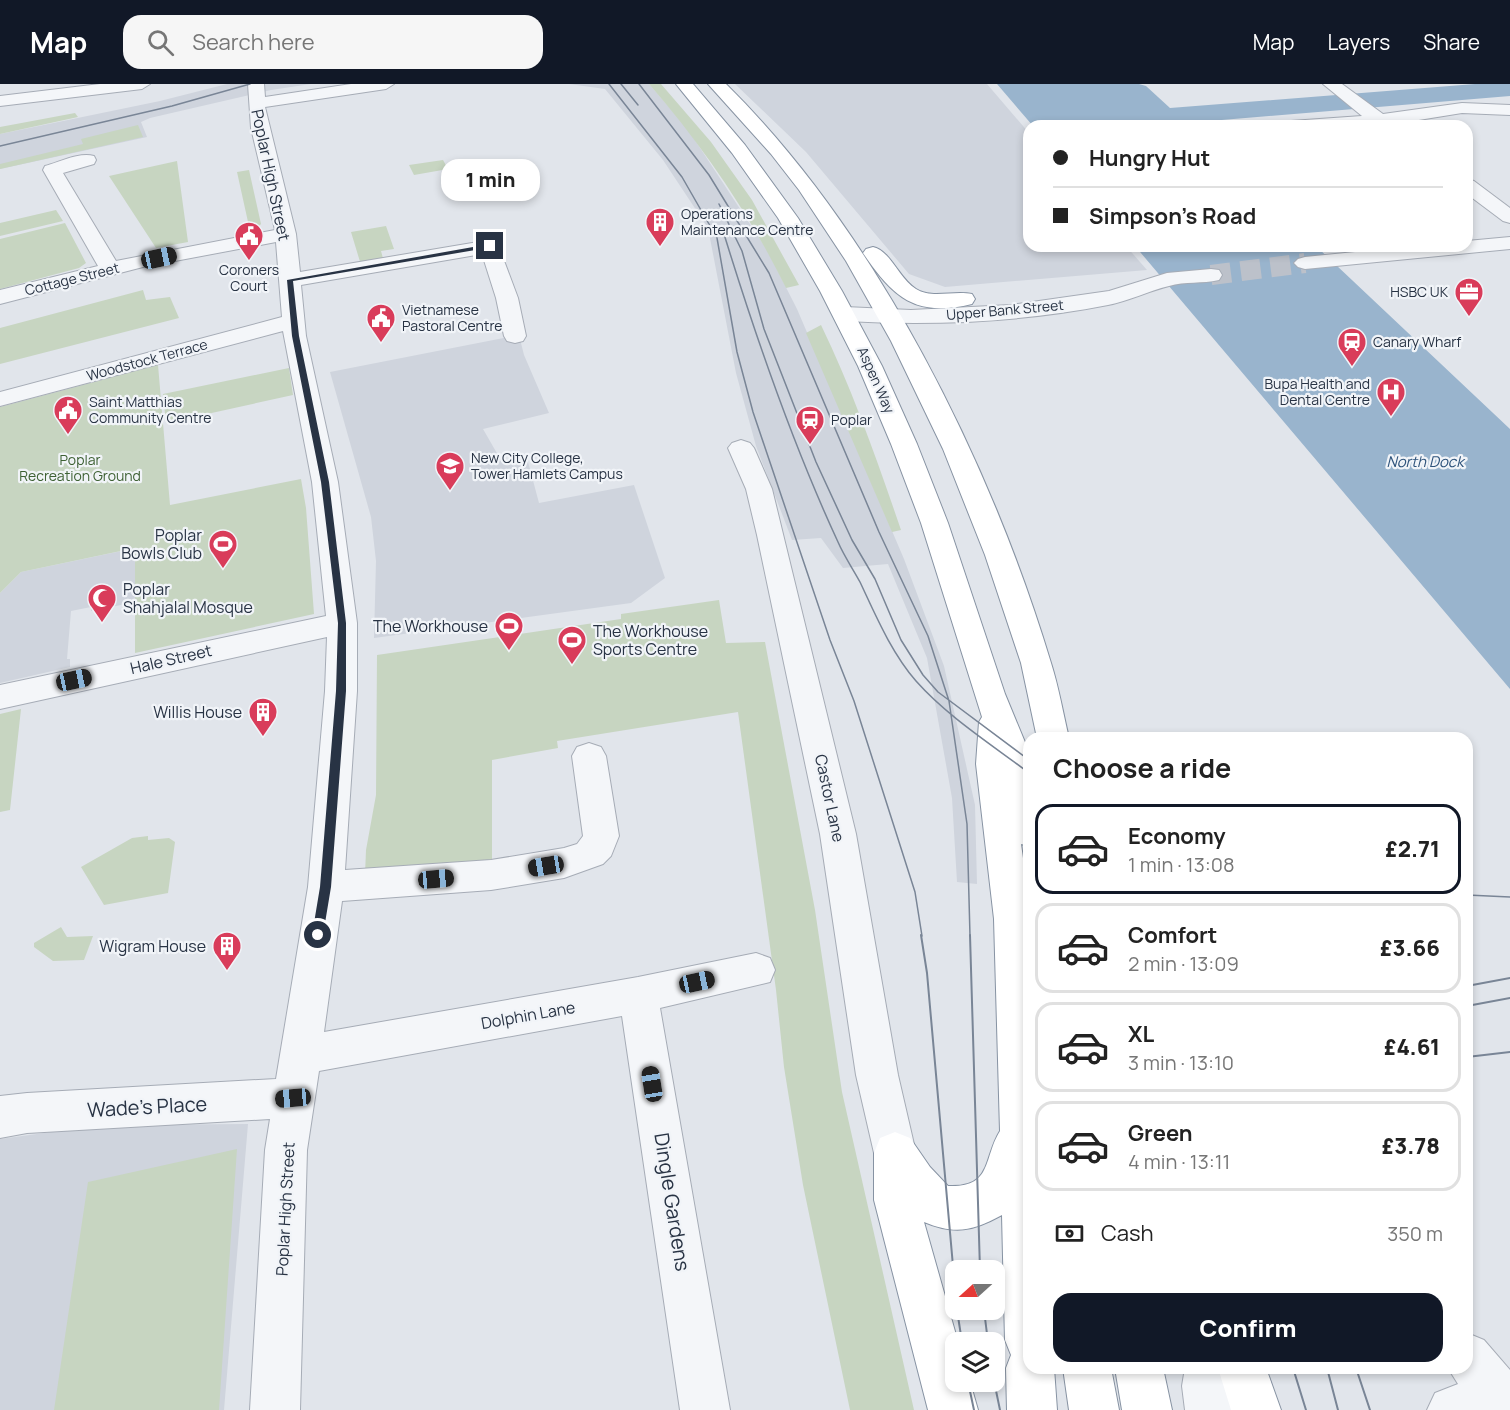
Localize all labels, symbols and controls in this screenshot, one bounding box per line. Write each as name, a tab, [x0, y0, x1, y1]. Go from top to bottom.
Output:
search box	[123, 15, 543, 69]
text: Map	[30, 23, 87, 61]
icon: search	[144, 26, 177, 59]
text: Search here	[192, 27, 315, 57]
text: Map	[1253, 28, 1294, 56]
text: Layers	[1327, 28, 1390, 56]
text: Share	[1423, 28, 1480, 56]
street label: Poplar High Street	[246, 107, 296, 243]
text: Hungry Hut	[1089, 143, 1210, 173]
callout: 1 min	[440, 159, 540, 201]
text: 1 min	[465, 166, 516, 193]
text: Simpson's Road	[1089, 201, 1256, 231]
place label: Operations Maintenance Centre	[681, 204, 813, 239]
building icon: Operations Maintenance Centre	[644, 206, 676, 248]
public building icon: Coroners Court	[233, 220, 265, 262]
route end	[476, 232, 503, 259]
car	[140, 245, 178, 271]
street label: Cottage Street	[23, 257, 122, 299]
place label: Coroners Court	[219, 260, 279, 295]
office icon: HSBC UK	[1453, 276, 1485, 318]
place label: HSBC UK	[1390, 282, 1449, 301]
street label: Upper Bank Street	[945, 295, 1065, 324]
place label: Vietnamese Pastoral Centre	[402, 300, 502, 335]
public building icon: Vietnamese Pastoral Centre	[365, 302, 397, 344]
station icon: Canary Wharf	[1336, 326, 1368, 368]
place label: Canary Wharf	[1373, 332, 1461, 351]
street label: Woodstock Terrace	[84, 334, 209, 385]
street label: Aspen Way	[853, 344, 900, 417]
place label: Bupa Health and Dental Centre	[1265, 374, 1370, 409]
hospital icon: Bupa Health and Dental Centre	[1375, 376, 1407, 418]
place label: Saint Matthias Community Centre	[89, 392, 212, 427]
public building icon: Saint Matthias Community Centre	[52, 394, 84, 436]
station icon: Poplar	[794, 404, 826, 446]
place label: Poplar	[831, 410, 872, 429]
place label: New City College, Tower Hamlets Campus	[471, 448, 623, 483]
park label: Poplar Recreation Ground	[19, 450, 141, 485]
school or university icon: New City College, Tower Hamlets Campus	[434, 450, 466, 492]
water label: North Dock	[1386, 451, 1466, 472]
place label: Poplar Bowls Club	[121, 524, 202, 564]
sports icon: Poplar Bowls Club	[207, 528, 239, 570]
place label: Poplar Shahjalal Mosque	[123, 578, 253, 618]
mosque icon: Poplar Shahjalal Mosque	[86, 582, 118, 624]
sports icon: The Workhouse	[493, 610, 525, 652]
place label: The Workhouse	[373, 615, 488, 637]
place label: The Workhouse Sports Centre	[593, 620, 708, 660]
sports icon: The Workhouse Sports Centre	[556, 624, 588, 666]
street label: Hale Street	[128, 639, 214, 679]
car	[55, 667, 93, 693]
building icon: Willis House	[247, 696, 279, 738]
place label: Willis House	[153, 701, 242, 723]
text: Choose a ride	[1053, 749, 1231, 786]
street label: Castor Lane	[810, 752, 850, 844]
text: Economy	[1128, 821, 1226, 851]
icon: car	[1056, 822, 1110, 876]
text: £2.71	[1385, 834, 1440, 864]
text: 1 min · 13:08	[1128, 851, 1235, 878]
car	[527, 854, 565, 878]
car	[417, 868, 455, 890]
text: Comfort	[1128, 920, 1217, 950]
route start	[304, 921, 331, 948]
icon: car	[1056, 921, 1110, 975]
building icon: Wigram House	[211, 930, 243, 972]
text: £3.66	[1380, 933, 1440, 963]
place label: Wigram House	[99, 935, 206, 957]
text: 2 min · 13:09	[1128, 950, 1239, 977]
car	[678, 969, 716, 995]
street label: Dolphin Lane	[479, 996, 577, 1034]
text: XL	[1128, 1019, 1154, 1049]
icon: car	[1056, 1020, 1110, 1074]
text: £4.61	[1384, 1032, 1440, 1062]
text: 3 min · 13:10	[1128, 1049, 1234, 1076]
car	[640, 1065, 664, 1103]
car	[274, 1087, 312, 1109]
street label: Wade's Place	[86, 1090, 208, 1123]
text: Green	[1128, 1118, 1193, 1148]
icon: car	[1056, 1119, 1110, 1173]
street label: Dingle Gardens	[648, 1131, 697, 1273]
text: £3.78	[1382, 1131, 1440, 1161]
street label: Poplar High Street	[271, 1142, 299, 1276]
text: 4 min · 13:11	[1128, 1148, 1230, 1175]
icon: cash	[1053, 1217, 1086, 1250]
text: Cash	[1101, 1218, 1154, 1248]
text: 350 m	[1387, 1220, 1443, 1247]
north arrow	[945, 1260, 1005, 1320]
map controls	[945, 1260, 1005, 1392]
button: Confirm	[1053, 1293, 1443, 1362]
button: layers	[945, 1332, 1005, 1392]

